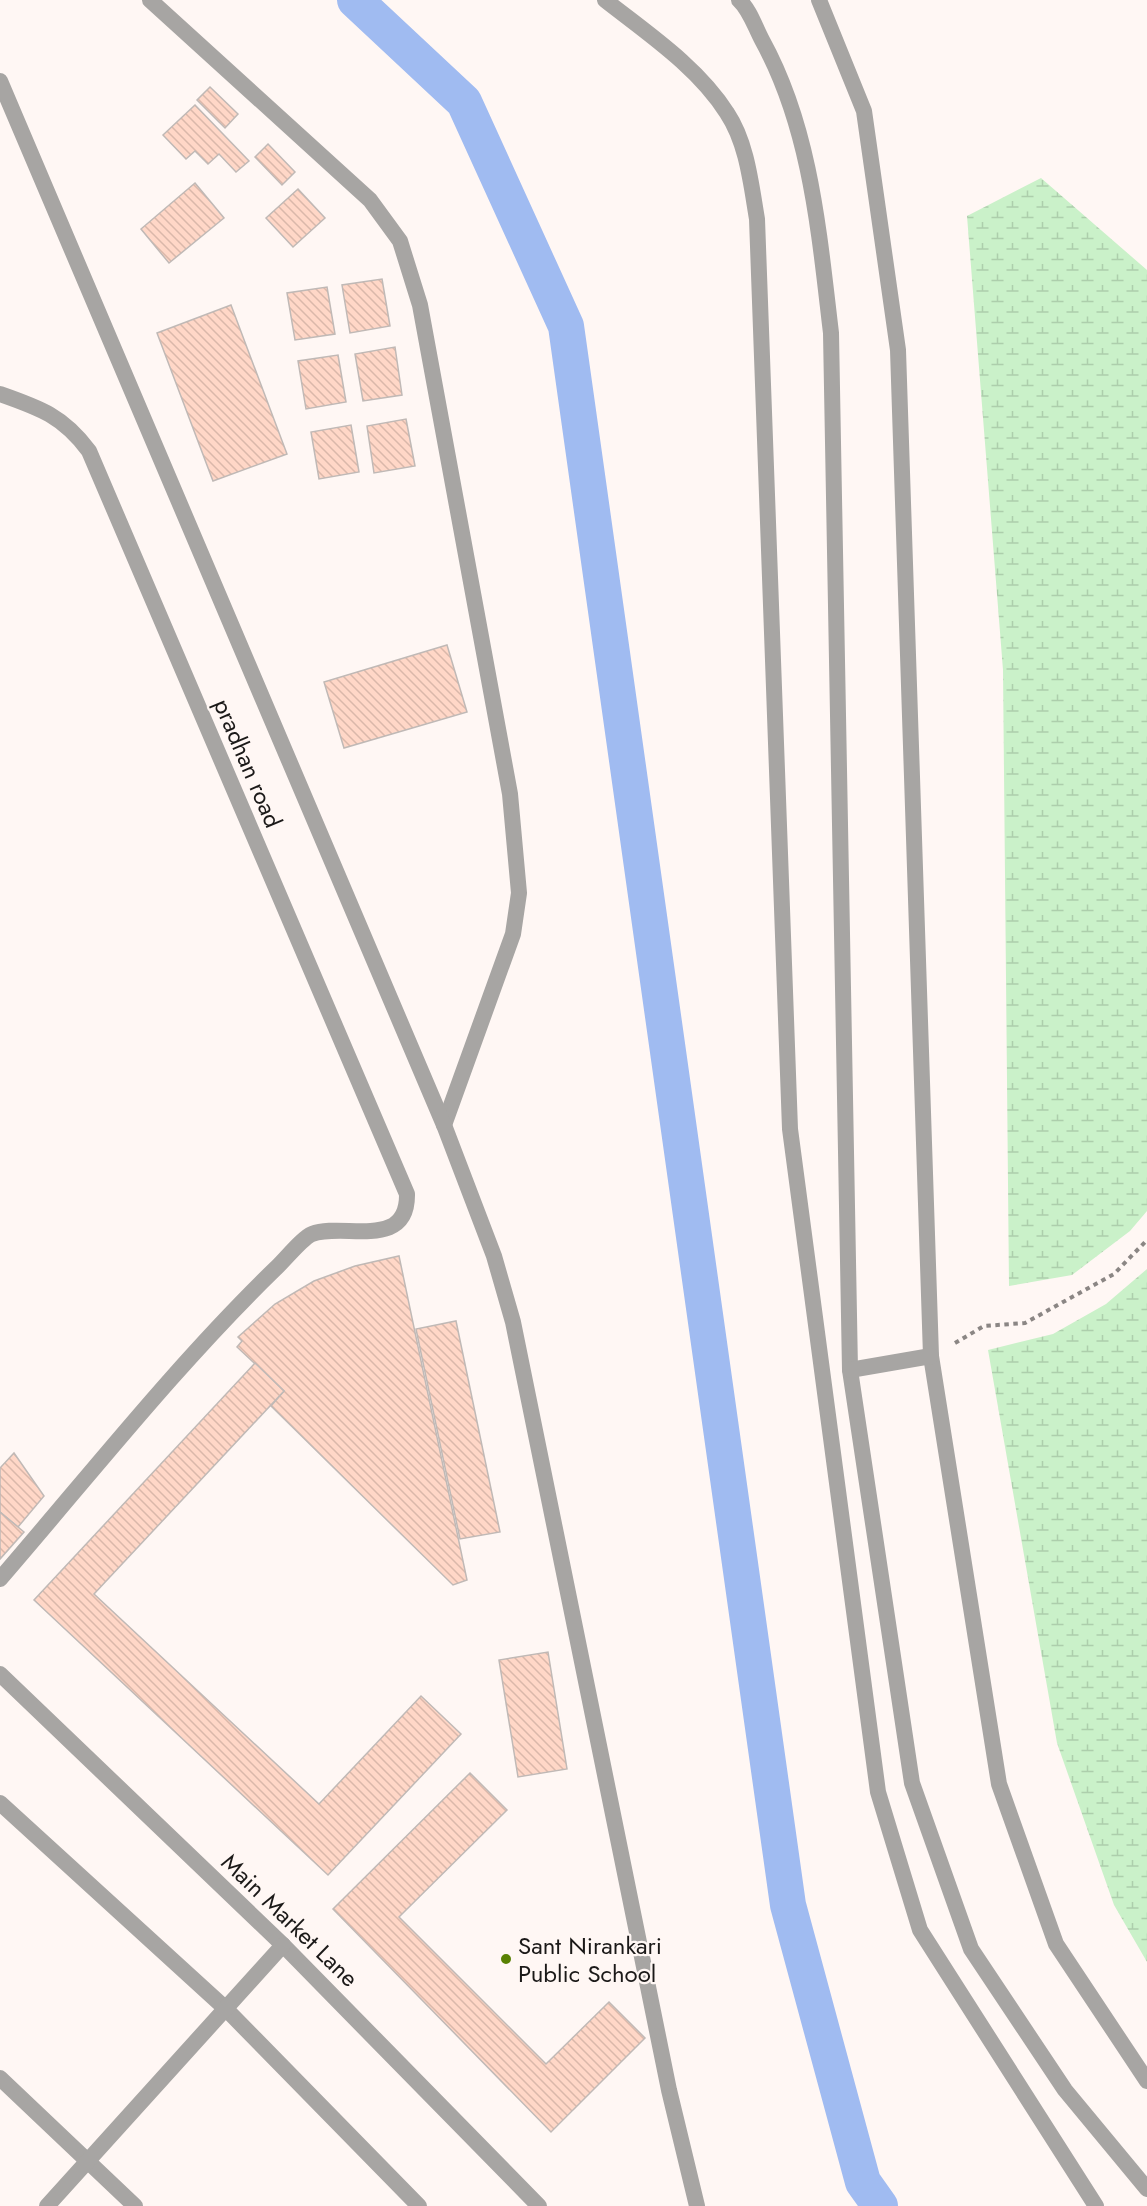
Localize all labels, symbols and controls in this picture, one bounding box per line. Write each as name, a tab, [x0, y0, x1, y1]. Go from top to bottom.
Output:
street label: pradhan road	[205, 693, 291, 833]
street label: Main Market Lane	[213, 1845, 367, 1995]
place label: Sant Nirankari Public School	[518, 1928, 662, 1991]
marker: Sant Nirankari Public School	[499, 1952, 513, 1966]

